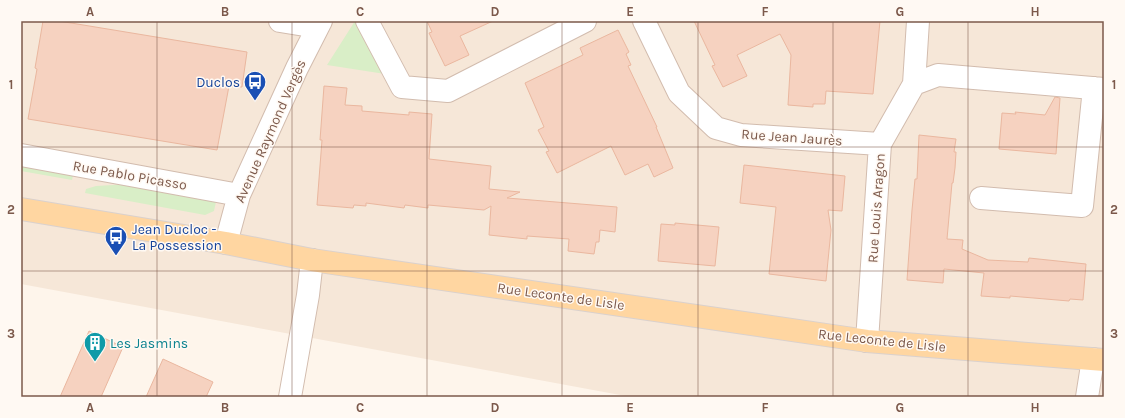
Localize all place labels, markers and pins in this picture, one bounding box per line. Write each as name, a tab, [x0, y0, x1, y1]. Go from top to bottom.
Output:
bus stop icon: Duclos	[242, 69, 268, 102]
place label: Duclos	[196, 74, 240, 91]
place label: Jean Ducloc - La Possession	[132, 221, 222, 254]
bus stop icon: Jean Ducloc - La Possession	[103, 224, 129, 257]
building icon: Les Jasmins	[82, 330, 108, 363]
place label: Les Jasmins	[110, 335, 188, 352]

